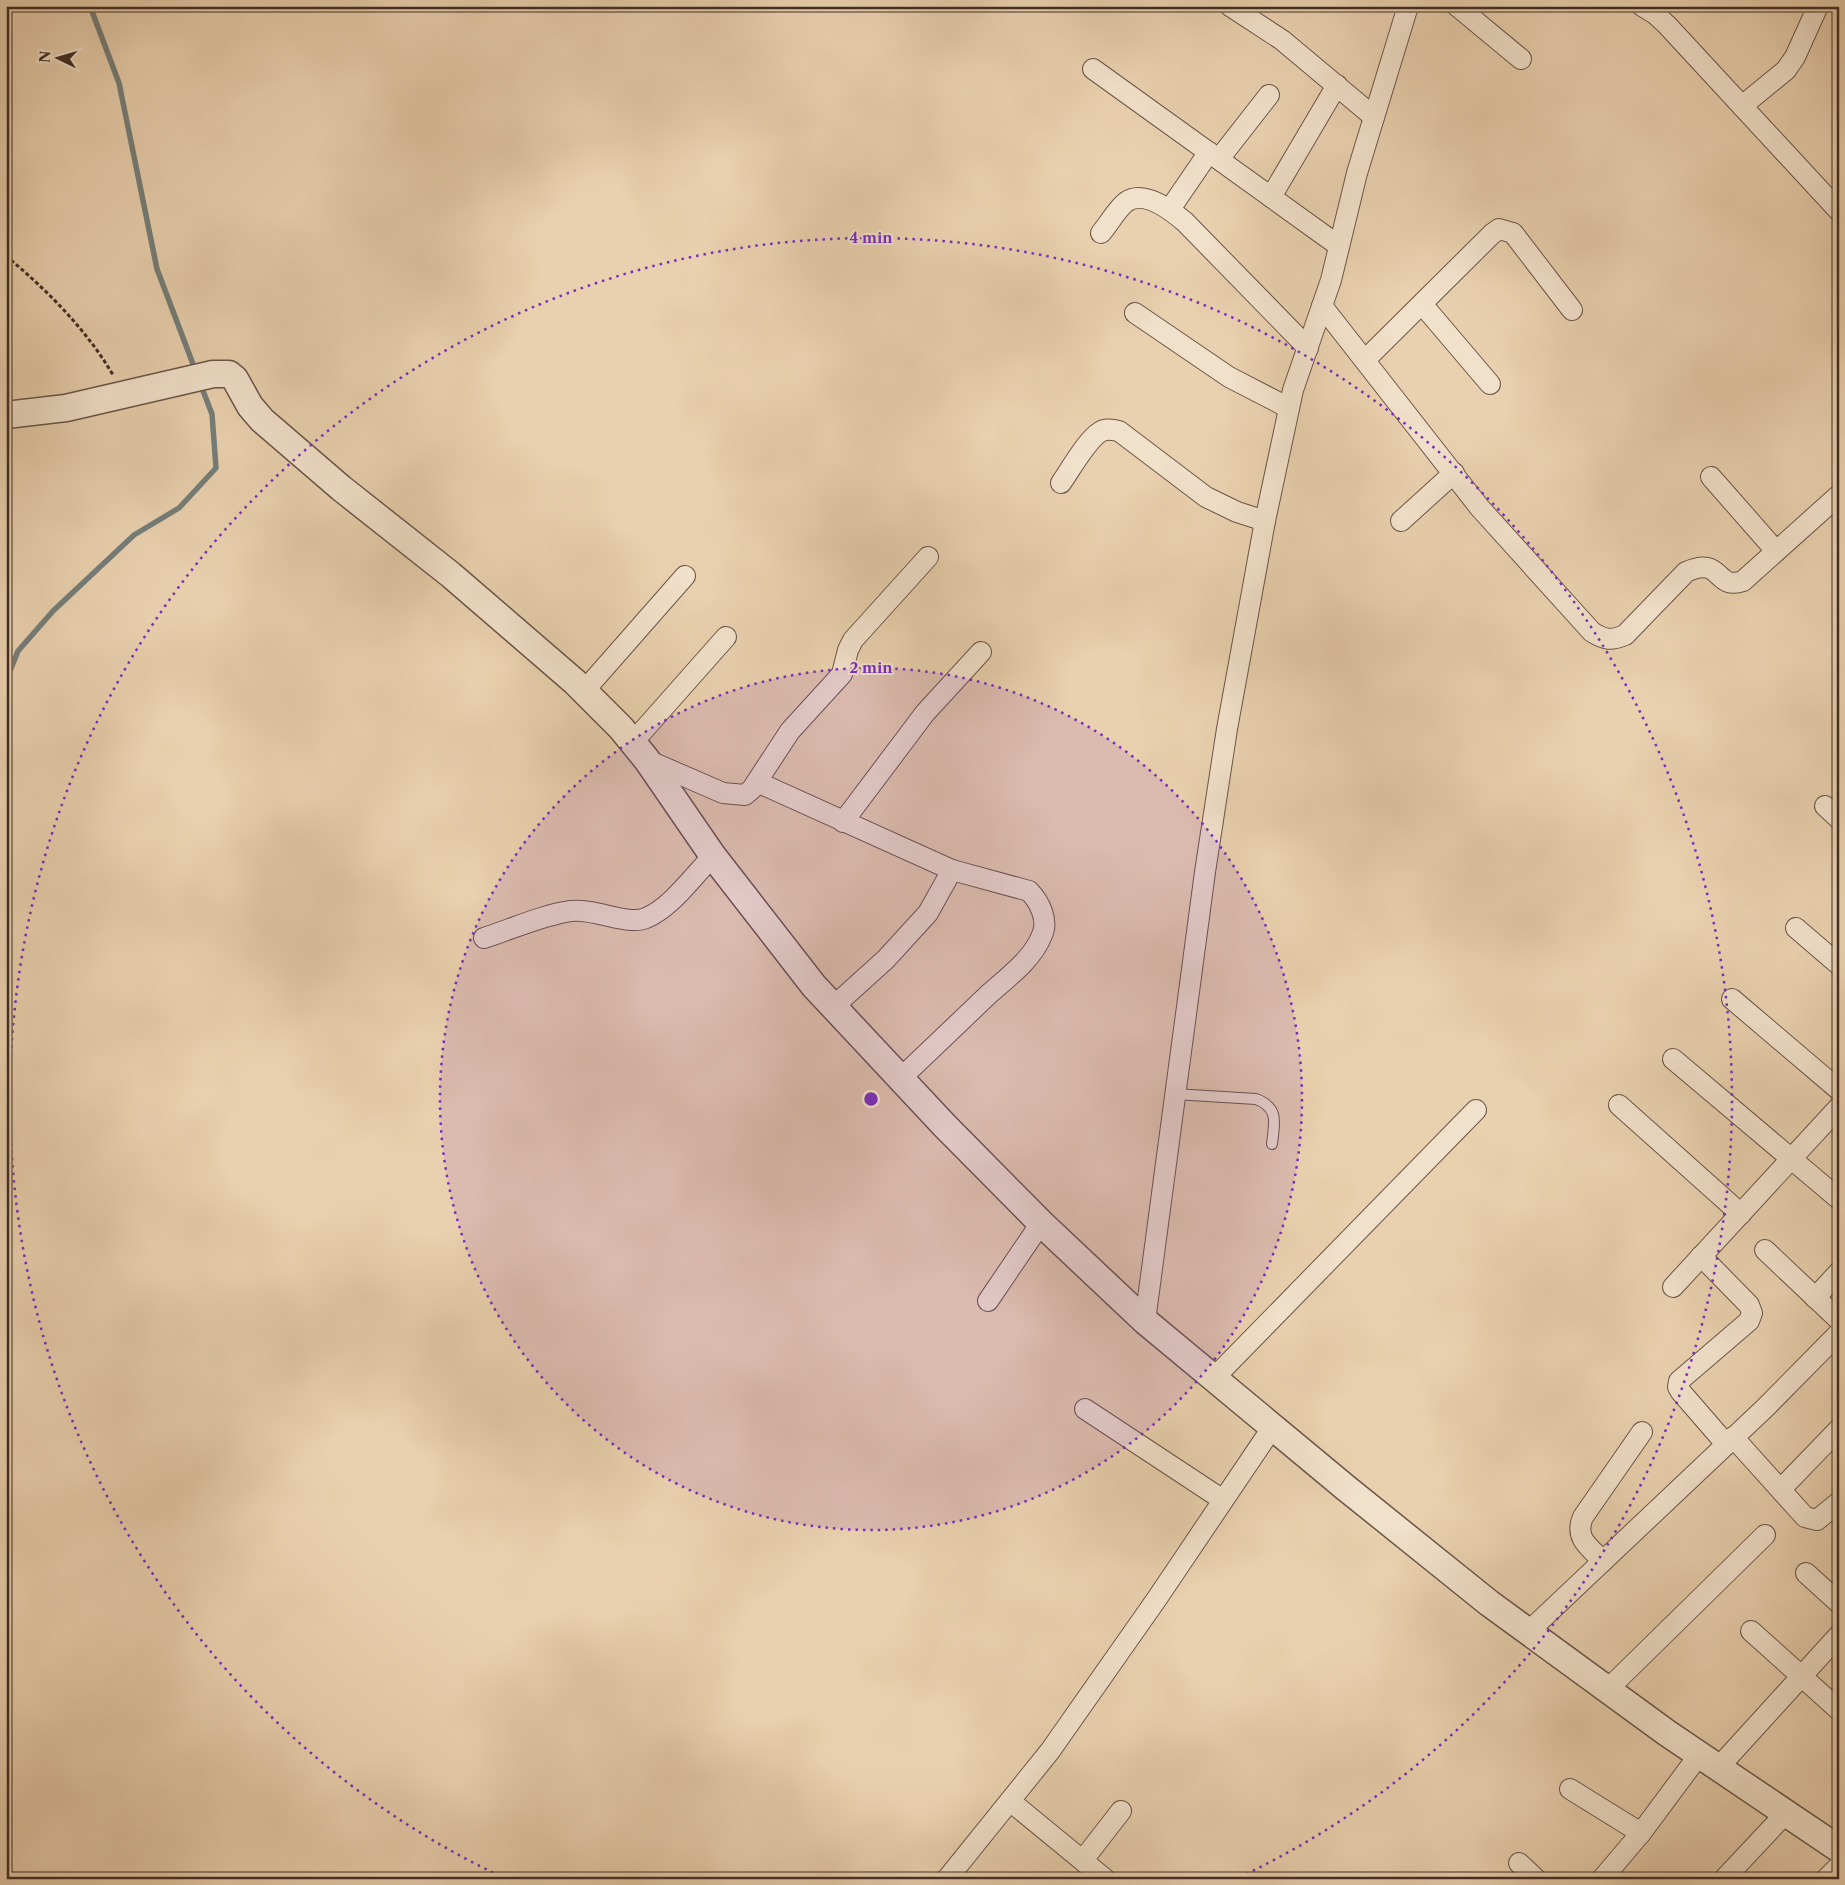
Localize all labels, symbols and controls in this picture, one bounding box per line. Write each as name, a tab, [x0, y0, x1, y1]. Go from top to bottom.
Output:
north arrow	[32, 32, 82, 82]
text: N	[36, 50, 55, 64]
text: 4 min	[849, 228, 893, 247]
text: 2 min	[849, 658, 893, 677]
centre of rings	[862, 1090, 880, 1108]

